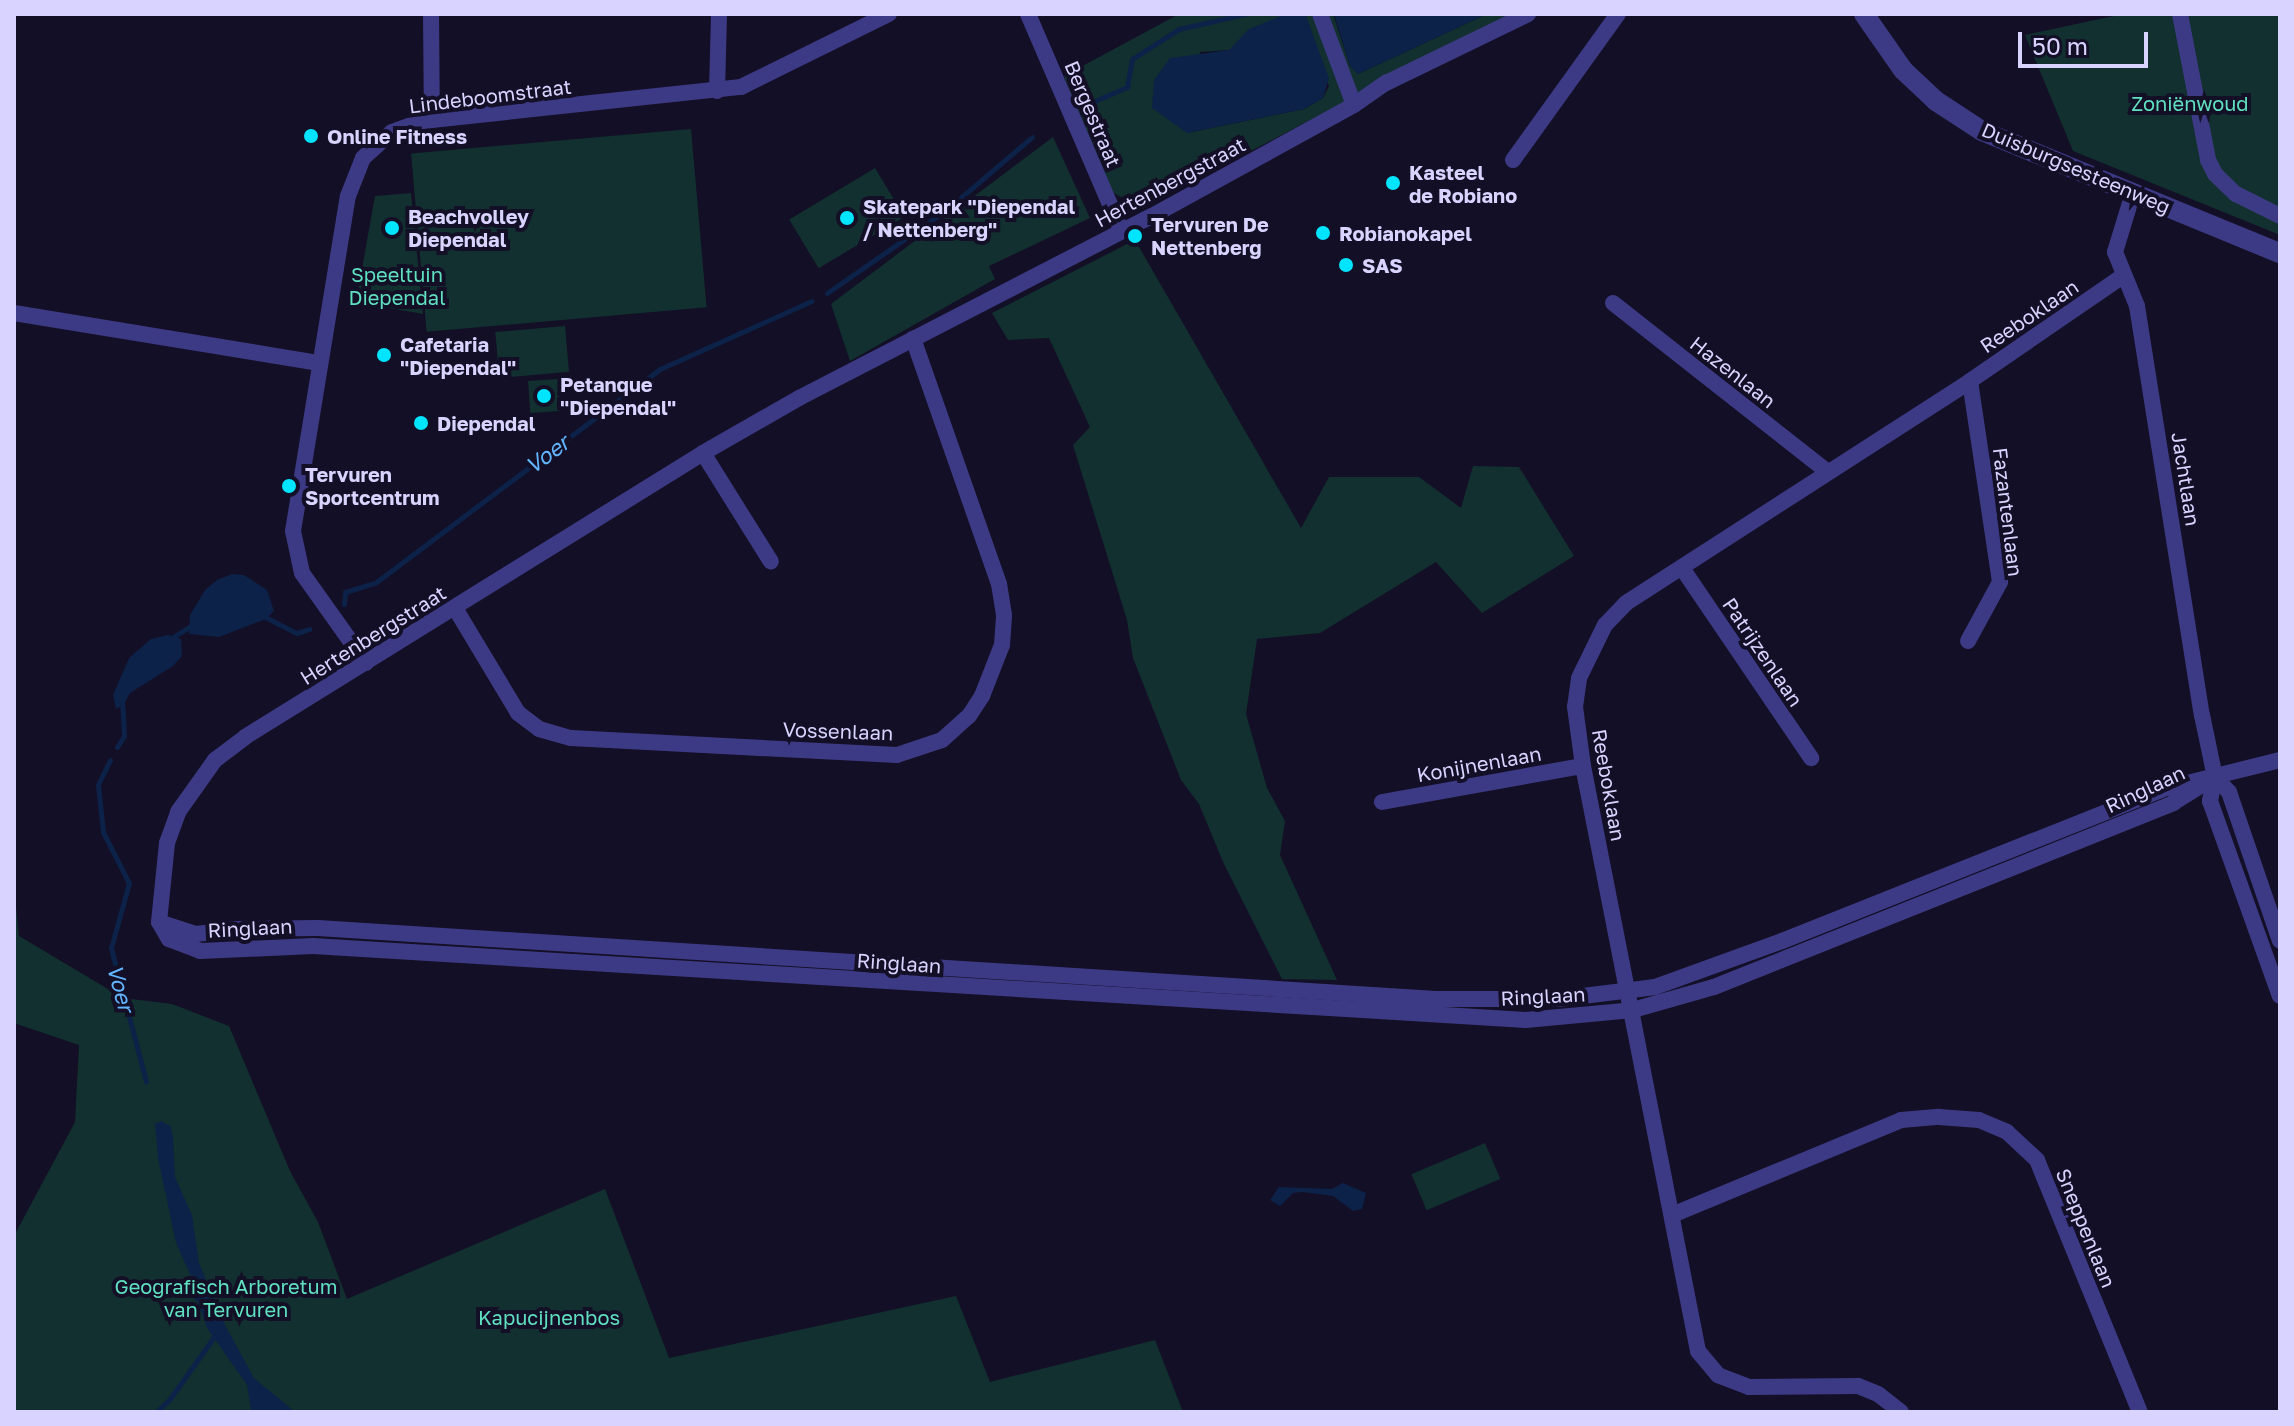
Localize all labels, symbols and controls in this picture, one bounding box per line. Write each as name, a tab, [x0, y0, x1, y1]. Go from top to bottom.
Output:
scale bar	[2022, 16, 2152, 66]
text: 50 m	[2032, 31, 2088, 60]
street label: Bergestraat	[1060, 57, 1126, 171]
street label: Lindeboomstraat	[407, 74, 573, 118]
park label: Zoniënwoud	[2131, 91, 2249, 115]
street label: Duisburgsesteenweg	[1978, 117, 2174, 219]
place label: Online Fitness	[327, 124, 467, 148]
marker: Online Fitness	[302, 127, 320, 145]
street label: Hertenbergstraat	[1091, 132, 1249, 232]
place label: Kasteel de Robiano	[1409, 160, 1517, 207]
marker: Kasteel de Robiano	[1384, 174, 1402, 192]
place label: Skatepark "Diependal / Nettenberg"	[863, 194, 1075, 241]
place label: Beachvolley Diependal	[408, 204, 529, 251]
marker: Skatepark "Diependal / Nettenberg"	[838, 209, 856, 227]
place label: Tervuren De Nettenberg	[1151, 212, 1269, 259]
marker: Beachvolley Diependal	[383, 219, 401, 237]
place label: Robianokapel	[1339, 221, 1472, 245]
marker: Robianokapel	[1314, 224, 1332, 242]
marker: Tervuren De Nettenberg	[1126, 227, 1144, 245]
place label: SAS	[1362, 253, 1403, 277]
marker: SAS	[1337, 256, 1355, 274]
park label: Speeltuin Diependal	[348, 262, 446, 309]
street label: Reeboklaan	[1975, 274, 2083, 358]
street label: Hazenlaan	[1685, 331, 1781, 413]
place label: Cafetaria "Diependal"	[400, 332, 516, 379]
marker: Cafetaria "Diependal"	[375, 346, 393, 364]
place label: Petanque "Diependal"	[560, 372, 676, 419]
marker: Petanque "Diependal"	[535, 387, 553, 405]
place label: Diependal	[437, 411, 535, 435]
marker: Diependal	[412, 414, 430, 432]
water label: Voer	[520, 429, 574, 479]
street label: Jachtlaan	[2167, 430, 2205, 528]
street label: Fazantenlaan	[1988, 446, 2028, 578]
place label: Tervuren Sportcentrum	[305, 462, 439, 509]
marker: Tervuren Sportcentrum	[280, 477, 298, 495]
street label: Hertenbergstraat	[296, 580, 450, 690]
street label: Patrijzenlaan	[1718, 593, 1808, 711]
street label: Vossenlaan	[782, 717, 894, 745]
street label: Reeboklaan	[1587, 727, 1631, 843]
street label: Konijnenlaan	[1415, 741, 1543, 787]
street label: Ringlaan	[2101, 760, 2189, 818]
street label: Ringlaan	[207, 914, 293, 942]
street label: Ringlaan	[856, 948, 942, 978]
water label: Voer	[102, 961, 140, 1015]
street label: Ringlaan	[1500, 982, 1586, 1010]
street label: Sneppenlaan	[2051, 1165, 2121, 1291]
park label: Geografisch Arboretum van Tervuren	[115, 1275, 337, 1322]
park label: Kapucijnenbos	[478, 1305, 620, 1329]

